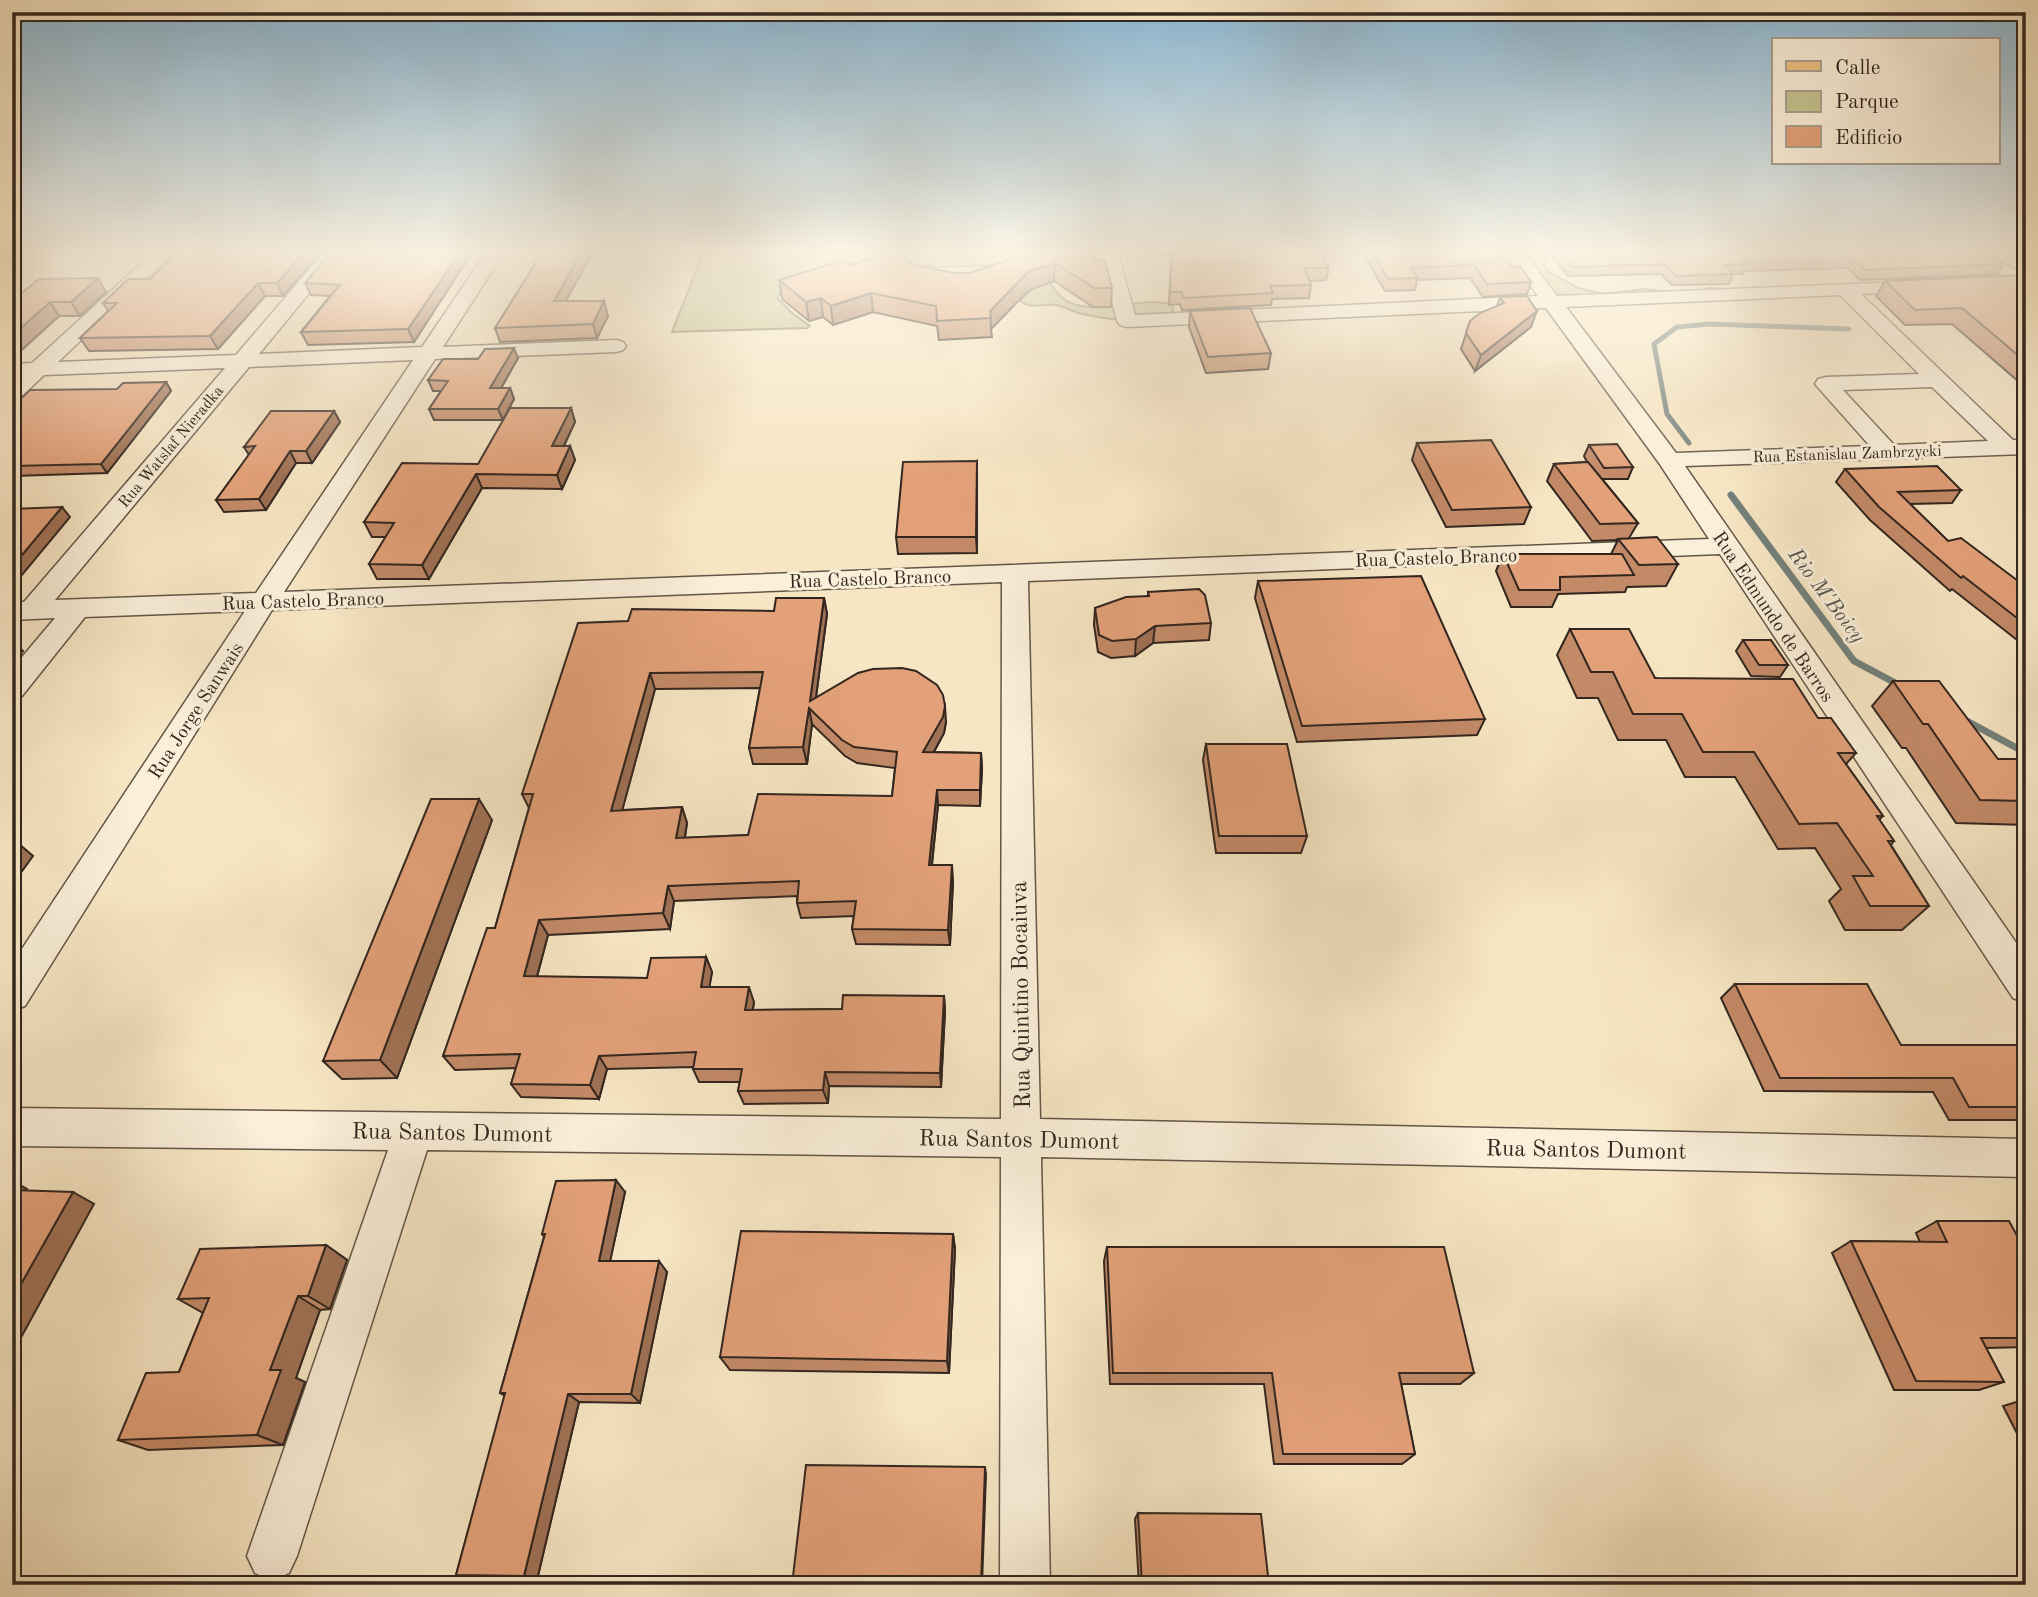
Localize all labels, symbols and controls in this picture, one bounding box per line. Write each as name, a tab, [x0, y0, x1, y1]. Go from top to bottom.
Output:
legend	[1772, 38, 2000, 164]
text: Calle	[1835, 58, 1880, 79]
text: Parque	[1835, 92, 1899, 113]
text: Edificio	[1835, 128, 1903, 149]
street label: Rua Watslaf Nieradka	[116, 383, 227, 511]
street label: Rua Estanislau Zambrzycki	[1752, 444, 1942, 466]
street label: Rua Edmundo de Barros	[1708, 529, 1836, 706]
water label: Rio M'Boicy	[1783, 544, 1868, 647]
street label: Rua Castelo Branco	[1355, 547, 1518, 572]
street label: Rua Castelo Branco	[789, 568, 952, 593]
street label: Rua Castelo Branco	[222, 590, 385, 615]
street label: Rua Jorge Sanwais	[146, 640, 248, 783]
street label: Rua Quintino Bocaiuva	[1008, 881, 1035, 1109]
street label: Rua Santos Dumont	[351, 1120, 553, 1147]
street label: Rua Santos Dumont	[918, 1127, 1120, 1154]
street label: Rua Santos Dumont	[1485, 1137, 1687, 1164]

